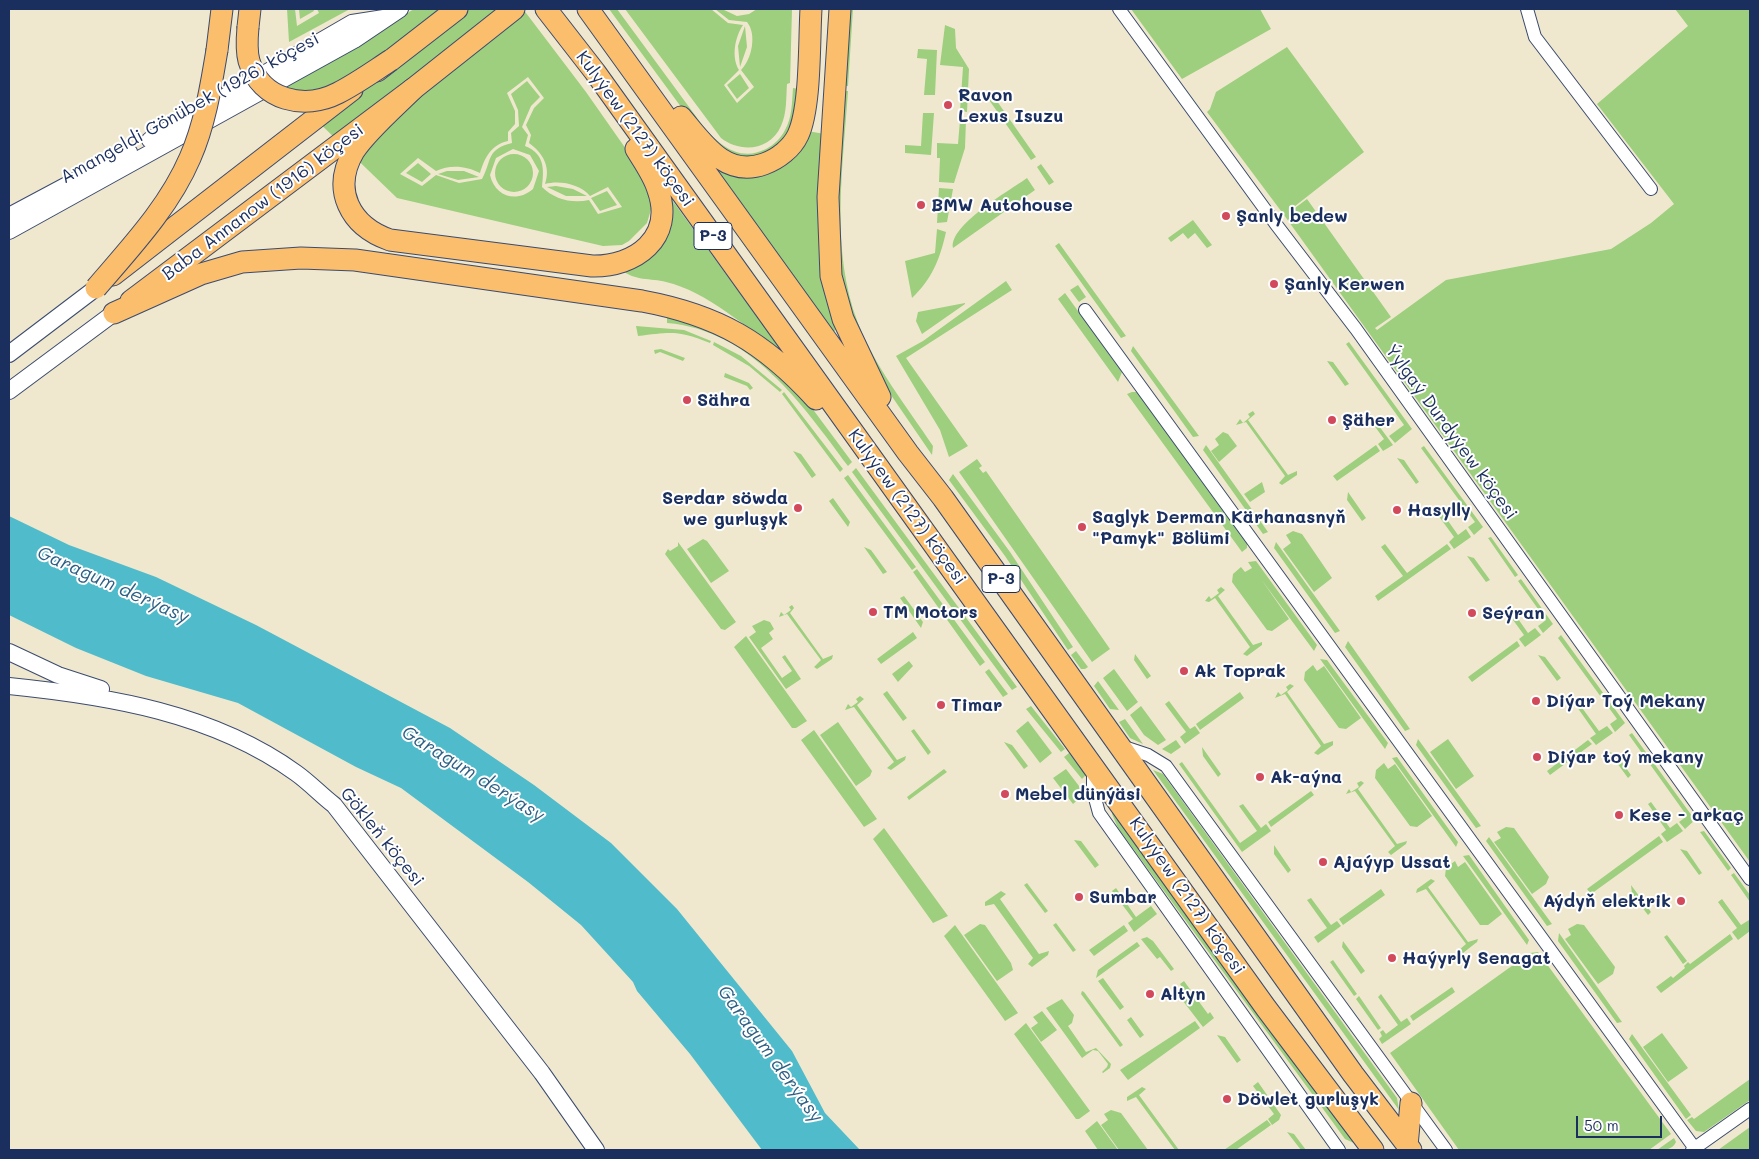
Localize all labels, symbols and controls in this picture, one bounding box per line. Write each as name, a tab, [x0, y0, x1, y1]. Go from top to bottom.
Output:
street label: Amangeldi Gönübek (1926) köçesi	[57, 28, 323, 188]
street label: Kulyýew (2127) köçesi	[571, 47, 699, 211]
place label: Ravon Lexus Isuzu	[958, 84, 1064, 126]
marker: Ravon Lexus Isuzu	[942, 99, 954, 111]
street label: Baba Annanow (1916) köçesi	[158, 119, 368, 285]
place label: BMW Autohouse	[931, 194, 1073, 216]
marker: BMW Autohouse	[915, 199, 927, 211]
place label: Şanly bedew	[1236, 205, 1348, 227]
marker: Şanly bedew	[1220, 210, 1232, 222]
road number: P-3	[694, 222, 732, 250]
place label: Şanly Kerwen	[1284, 273, 1405, 295]
marker: Şanly Kerwen	[1268, 278, 1280, 290]
street label: Ýylgaý Durdyýew köçesi	[1380, 340, 1522, 524]
place label: Sähra	[697, 389, 750, 411]
marker: Sähra	[681, 394, 693, 406]
place label: Şäher	[1342, 409, 1395, 431]
marker: Şäher	[1326, 414, 1338, 426]
street label: Kulyýew (2127) köçesi	[843, 425, 971, 589]
place label: Serdar söwda we gurluşyk	[662, 487, 788, 530]
place label: Hasylly	[1407, 499, 1471, 521]
marker: Serdar söwda we gurluşyk	[792, 502, 804, 514]
marker: Hasylly	[1391, 504, 1403, 516]
place label: Saglyk Derman Kärhanasnyň "Pamyk" Bölümi	[1092, 506, 1346, 548]
marker: Saglyk Derman Kärhanasnyň "Pamyk" Bölümi	[1076, 521, 1088, 533]
water label: Garagum derýasy	[33, 541, 193, 629]
road number: P-3	[982, 566, 1020, 592]
place label: TM Motors	[883, 601, 978, 623]
place label: Seýran	[1482, 602, 1545, 624]
marker: TM Motors	[867, 606, 879, 618]
marker: Seýran	[1466, 607, 1478, 619]
place label: Ak Toprak	[1194, 660, 1286, 682]
marker: Ak Toprak	[1178, 665, 1190, 677]
place label: Diýar Toý Mekany	[1546, 690, 1706, 712]
place label: Timar	[951, 694, 1002, 716]
marker: Diýar Toý Mekany	[1530, 695, 1542, 707]
marker: Timar	[935, 699, 947, 711]
water label: Garagum derýasy	[397, 721, 549, 827]
place label: Diýar toý mekany	[1547, 746, 1704, 768]
marker: Diýar toý mekany	[1531, 751, 1543, 763]
place label: Ak-aýna	[1270, 766, 1342, 788]
marker: Ak-aýna	[1254, 771, 1266, 783]
street label: Gökleň köçesi	[335, 783, 429, 891]
place label: Mebel dünýäsi	[1015, 783, 1141, 805]
marker: Mebel dünýäsi	[999, 788, 1011, 800]
place label: Kese - arkaç	[1629, 804, 1744, 826]
marker: Kese - arkaç	[1613, 809, 1625, 821]
street label: Kulyýew (2127) köçesi	[1124, 813, 1250, 979]
place label: Ajaýyp Ussat	[1333, 851, 1451, 873]
marker: Ajaýyp Ussat	[1317, 856, 1329, 868]
place label: Sumbar	[1089, 886, 1157, 908]
place label: Aýdyň elektrik	[1543, 890, 1671, 912]
marker: Sumbar	[1073, 891, 1085, 903]
marker: Aýdyň elektrik	[1675, 895, 1687, 907]
place label: Haýyrly Senagat	[1402, 947, 1551, 969]
marker: Haýyrly Senagat	[1386, 952, 1398, 964]
water label: Garagum derýasy	[713, 981, 827, 1127]
place label: Altyn	[1160, 983, 1205, 1005]
marker: Altyn	[1144, 988, 1156, 1000]
place label: Döwlet gurluşyk	[1237, 1088, 1379, 1110]
marker: Döwlet gurluşyk	[1221, 1093, 1233, 1105]
scale bar	[1579, 1106, 1665, 1138]
text: 50 m	[1584, 1115, 1619, 1135]

